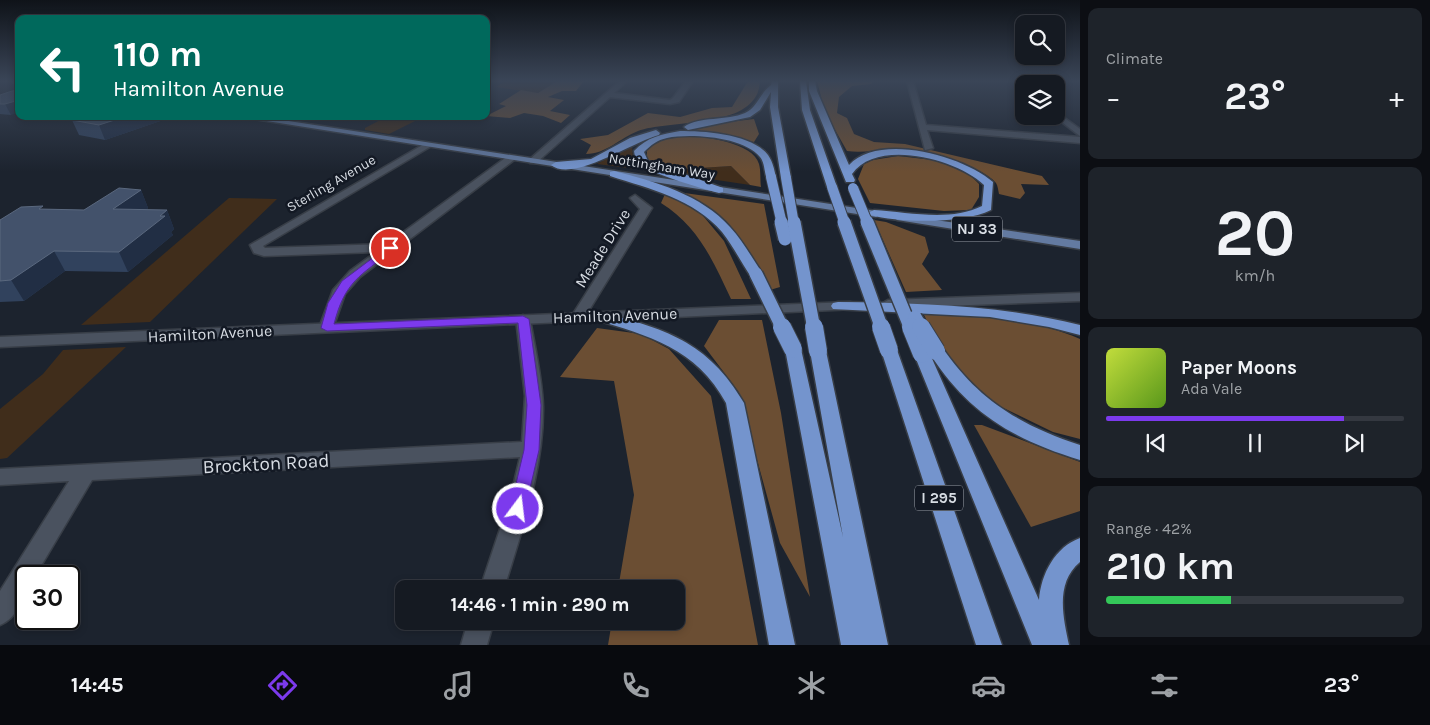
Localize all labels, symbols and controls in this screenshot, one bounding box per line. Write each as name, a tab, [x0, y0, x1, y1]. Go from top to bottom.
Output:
map controls	[1015, 15, 1065, 125]
button: search	[1015, 15, 1065, 65]
text: 110 m	[113, 34, 202, 75]
icon: left	[30, 35, 95, 100]
text: Climate	[1106, 49, 1163, 68]
text: 23°	[1224, 74, 1286, 119]
button: layers	[1015, 75, 1065, 125]
text: Hamilton Avenue	[113, 76, 284, 102]
text: −	[1106, 81, 1121, 114]
text: +	[1389, 81, 1404, 114]
street label: Nottingham Way	[608, 150, 717, 183]
street label: Sterling Avenue	[284, 151, 379, 216]
text: 20	[1215, 195, 1295, 271]
street label: Meade Drive	[571, 205, 634, 291]
road number: NJ 33	[952, 216, 1002, 242]
pin	[369, 227, 411, 269]
icon: arrive	[376, 234, 404, 262]
text: km/h	[1235, 266, 1275, 285]
street label: Hamilton Avenue	[552, 304, 678, 327]
street label: Hamilton Avenue	[147, 321, 273, 346]
text: Paper Moons	[1181, 357, 1297, 379]
text: Ada Vale	[1181, 379, 1242, 398]
icon: previous	[1142, 429, 1170, 457]
icon: pause	[1241, 429, 1269, 457]
icon: next	[1340, 429, 1368, 457]
street label: Brockton Road	[202, 450, 330, 478]
position arrow	[491, 482, 543, 534]
road number: I 295	[915, 486, 963, 510]
text: Range · 42%	[1106, 519, 1192, 538]
text: 210 km	[1106, 544, 1235, 589]
speed limit sign: 30	[15, 565, 80, 630]
text: 14:46 · 1 min · 290 m	[450, 594, 630, 616]
icon: directions	[265, 668, 300, 703]
icon: music	[441, 668, 476, 703]
icon: phone	[618, 668, 653, 703]
icon: climate	[794, 668, 829, 703]
icon: car	[971, 668, 1006, 703]
icon: filters	[1147, 668, 1182, 703]
text: 14:45	[71, 672, 123, 698]
text: 23°	[1324, 672, 1359, 698]

